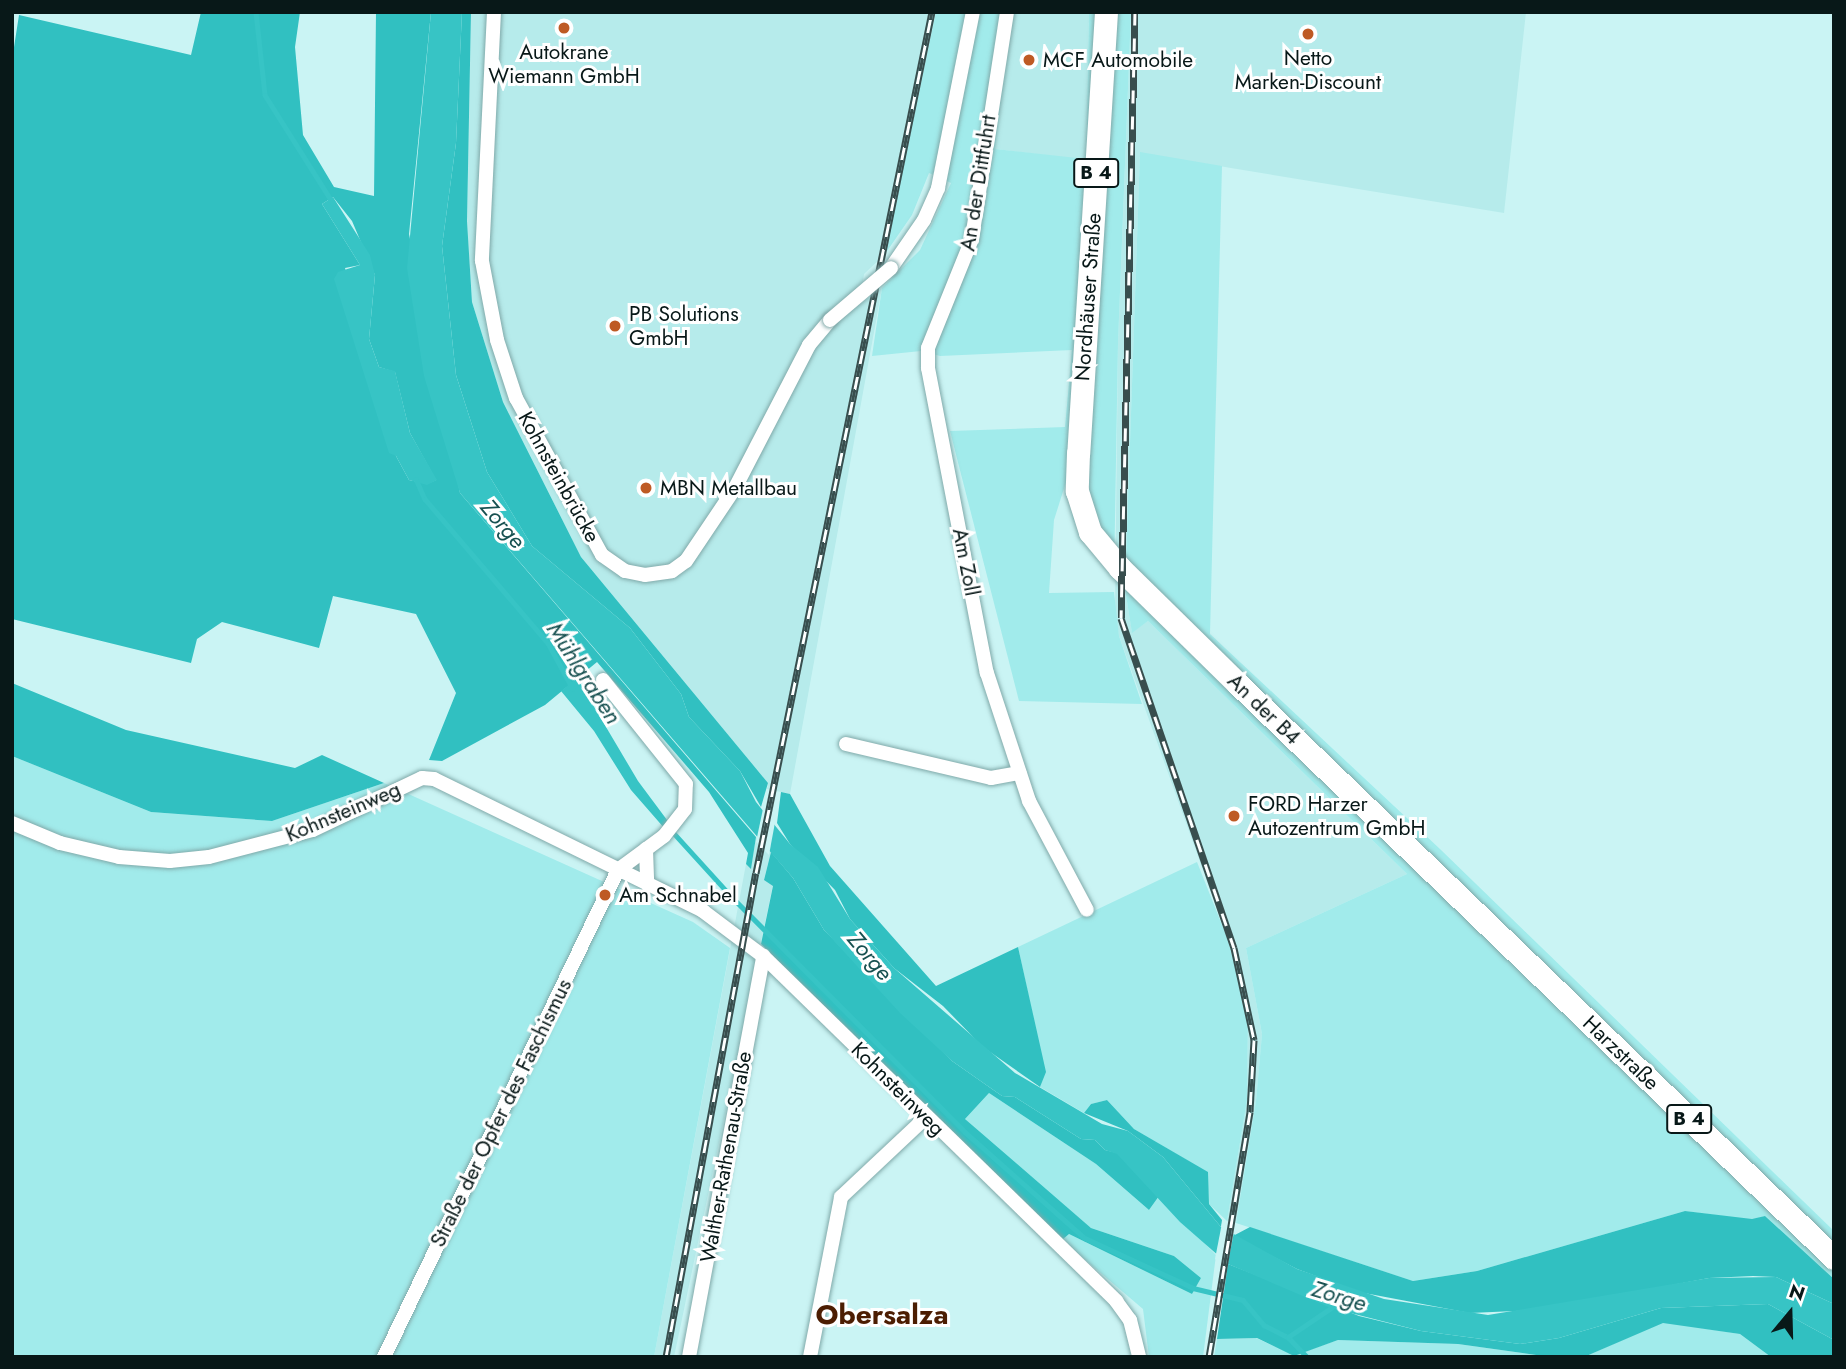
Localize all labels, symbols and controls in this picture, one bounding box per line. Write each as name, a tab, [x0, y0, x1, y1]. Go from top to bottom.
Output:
marker: Autokrane Wiemann GmbH	[556, 20, 572, 36]
marker: Netto Marken-Discount	[1300, 26, 1316, 42]
place label: Autokrane Wiemann GmbH	[488, 39, 640, 89]
place label: Netto Marken-Discount	[1235, 45, 1381, 95]
place label: MCF Automobile	[1043, 47, 1193, 73]
marker: MCF Automobile	[1021, 52, 1037, 68]
street label: An der Dittfuhrt	[955, 113, 1001, 253]
road number: B 4	[1072, 158, 1120, 188]
street label: Nordhäuser Straße	[1070, 212, 1106, 382]
place label: PB Solutions GmbH	[629, 301, 739, 351]
marker: PB Solutions GmbH	[607, 318, 623, 334]
street label: Kohnsteinbrücke	[513, 407, 605, 547]
place label: MBN Metallbau	[660, 475, 797, 501]
marker: MBN Metallbau	[638, 480, 654, 496]
water label: Zorge	[475, 494, 531, 554]
street label: Am Zoll	[947, 526, 985, 598]
water label: Mühlgraben	[541, 617, 627, 729]
street label: An der B4	[1222, 668, 1306, 750]
street label: Kohnsteinweg	[282, 777, 404, 847]
place label: FORD Harzer Autozentrum GmbH	[1248, 791, 1425, 841]
marker: FORD Harzer Autozentrum GmbH	[1226, 808, 1242, 824]
place label: Am Schnabel	[619, 882, 737, 908]
marker: Am Schnabel	[597, 887, 613, 903]
water label: Zorge	[842, 926, 898, 986]
street label: Straße der Opfer des Faschismus	[425, 975, 577, 1251]
street label: Harzstraße	[1578, 1011, 1664, 1095]
street label: Kohnsteinweg	[846, 1037, 950, 1141]
street label: Walther-Rathenau-Straße	[695, 1049, 757, 1265]
road number: B 4	[1664, 1104, 1714, 1134]
water label: Zorge	[1309, 1275, 1369, 1317]
text: N	[1785, 1277, 1809, 1308]
north arrow	[1755, 1278, 1825, 1348]
district label: Obersalza	[816, 1298, 948, 1332]

